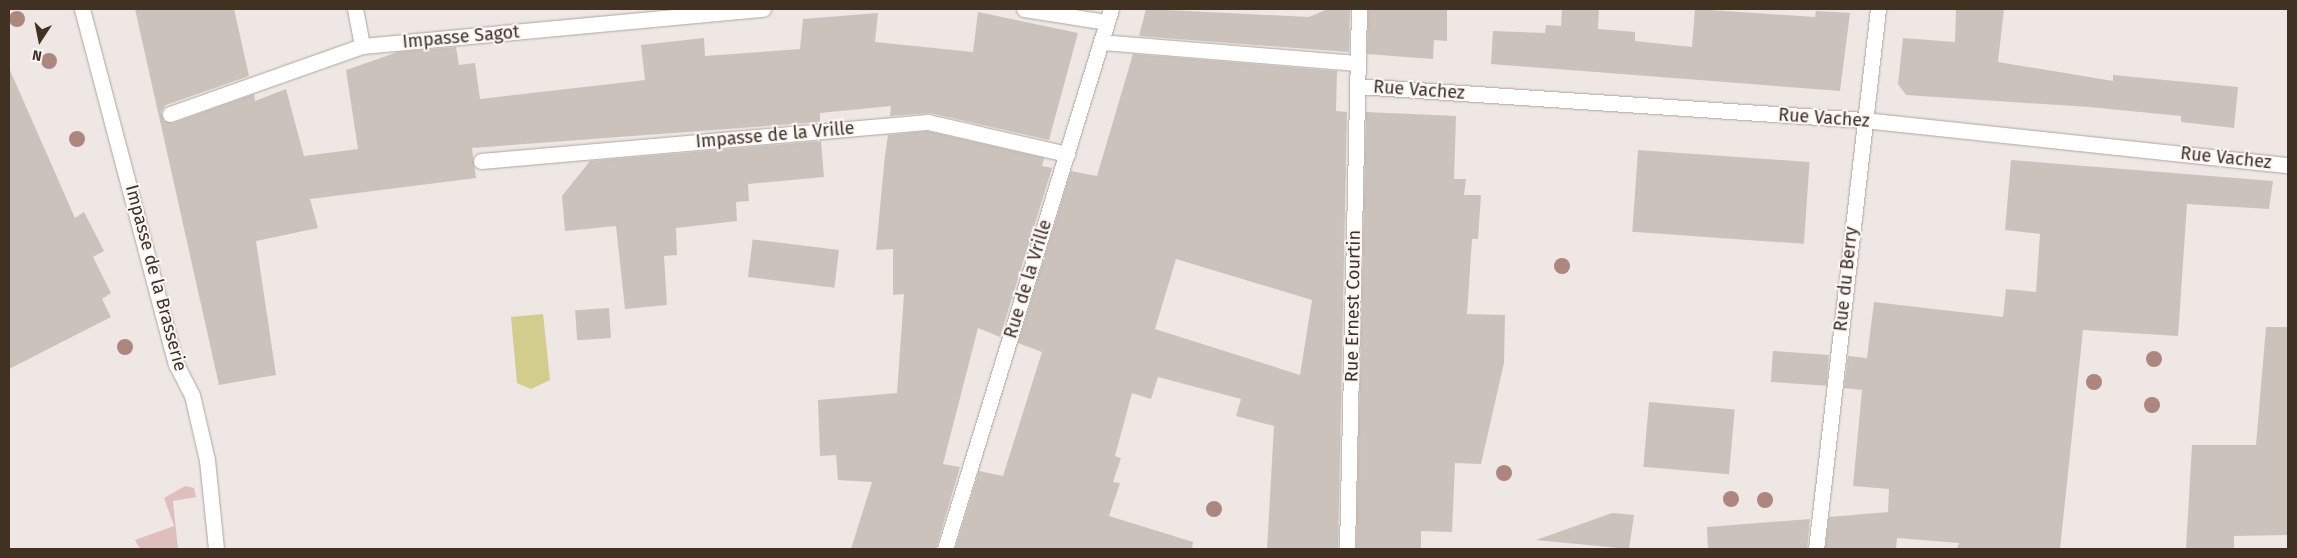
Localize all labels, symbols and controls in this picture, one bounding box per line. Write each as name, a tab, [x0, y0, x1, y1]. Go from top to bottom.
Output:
north arrow	[15, 15, 65, 65]
street label: Impasse Sagot	[401, 21, 521, 53]
text: N	[31, 46, 43, 64]
street label: Rue Vachez	[1372, 76, 1466, 104]
street label: Rue Vachez	[1777, 104, 1871, 132]
street label: Impasse de la Vrille	[695, 117, 855, 153]
street label: Rue Vachez	[2179, 142, 2273, 174]
street label: Impasse de la Brasserie	[121, 182, 191, 374]
street label: Rue de la Vrille	[1000, 217, 1056, 341]
street label: Rue du Berry	[1830, 225, 1862, 333]
street label: Rue Ernest Courtin	[1341, 230, 1365, 382]

